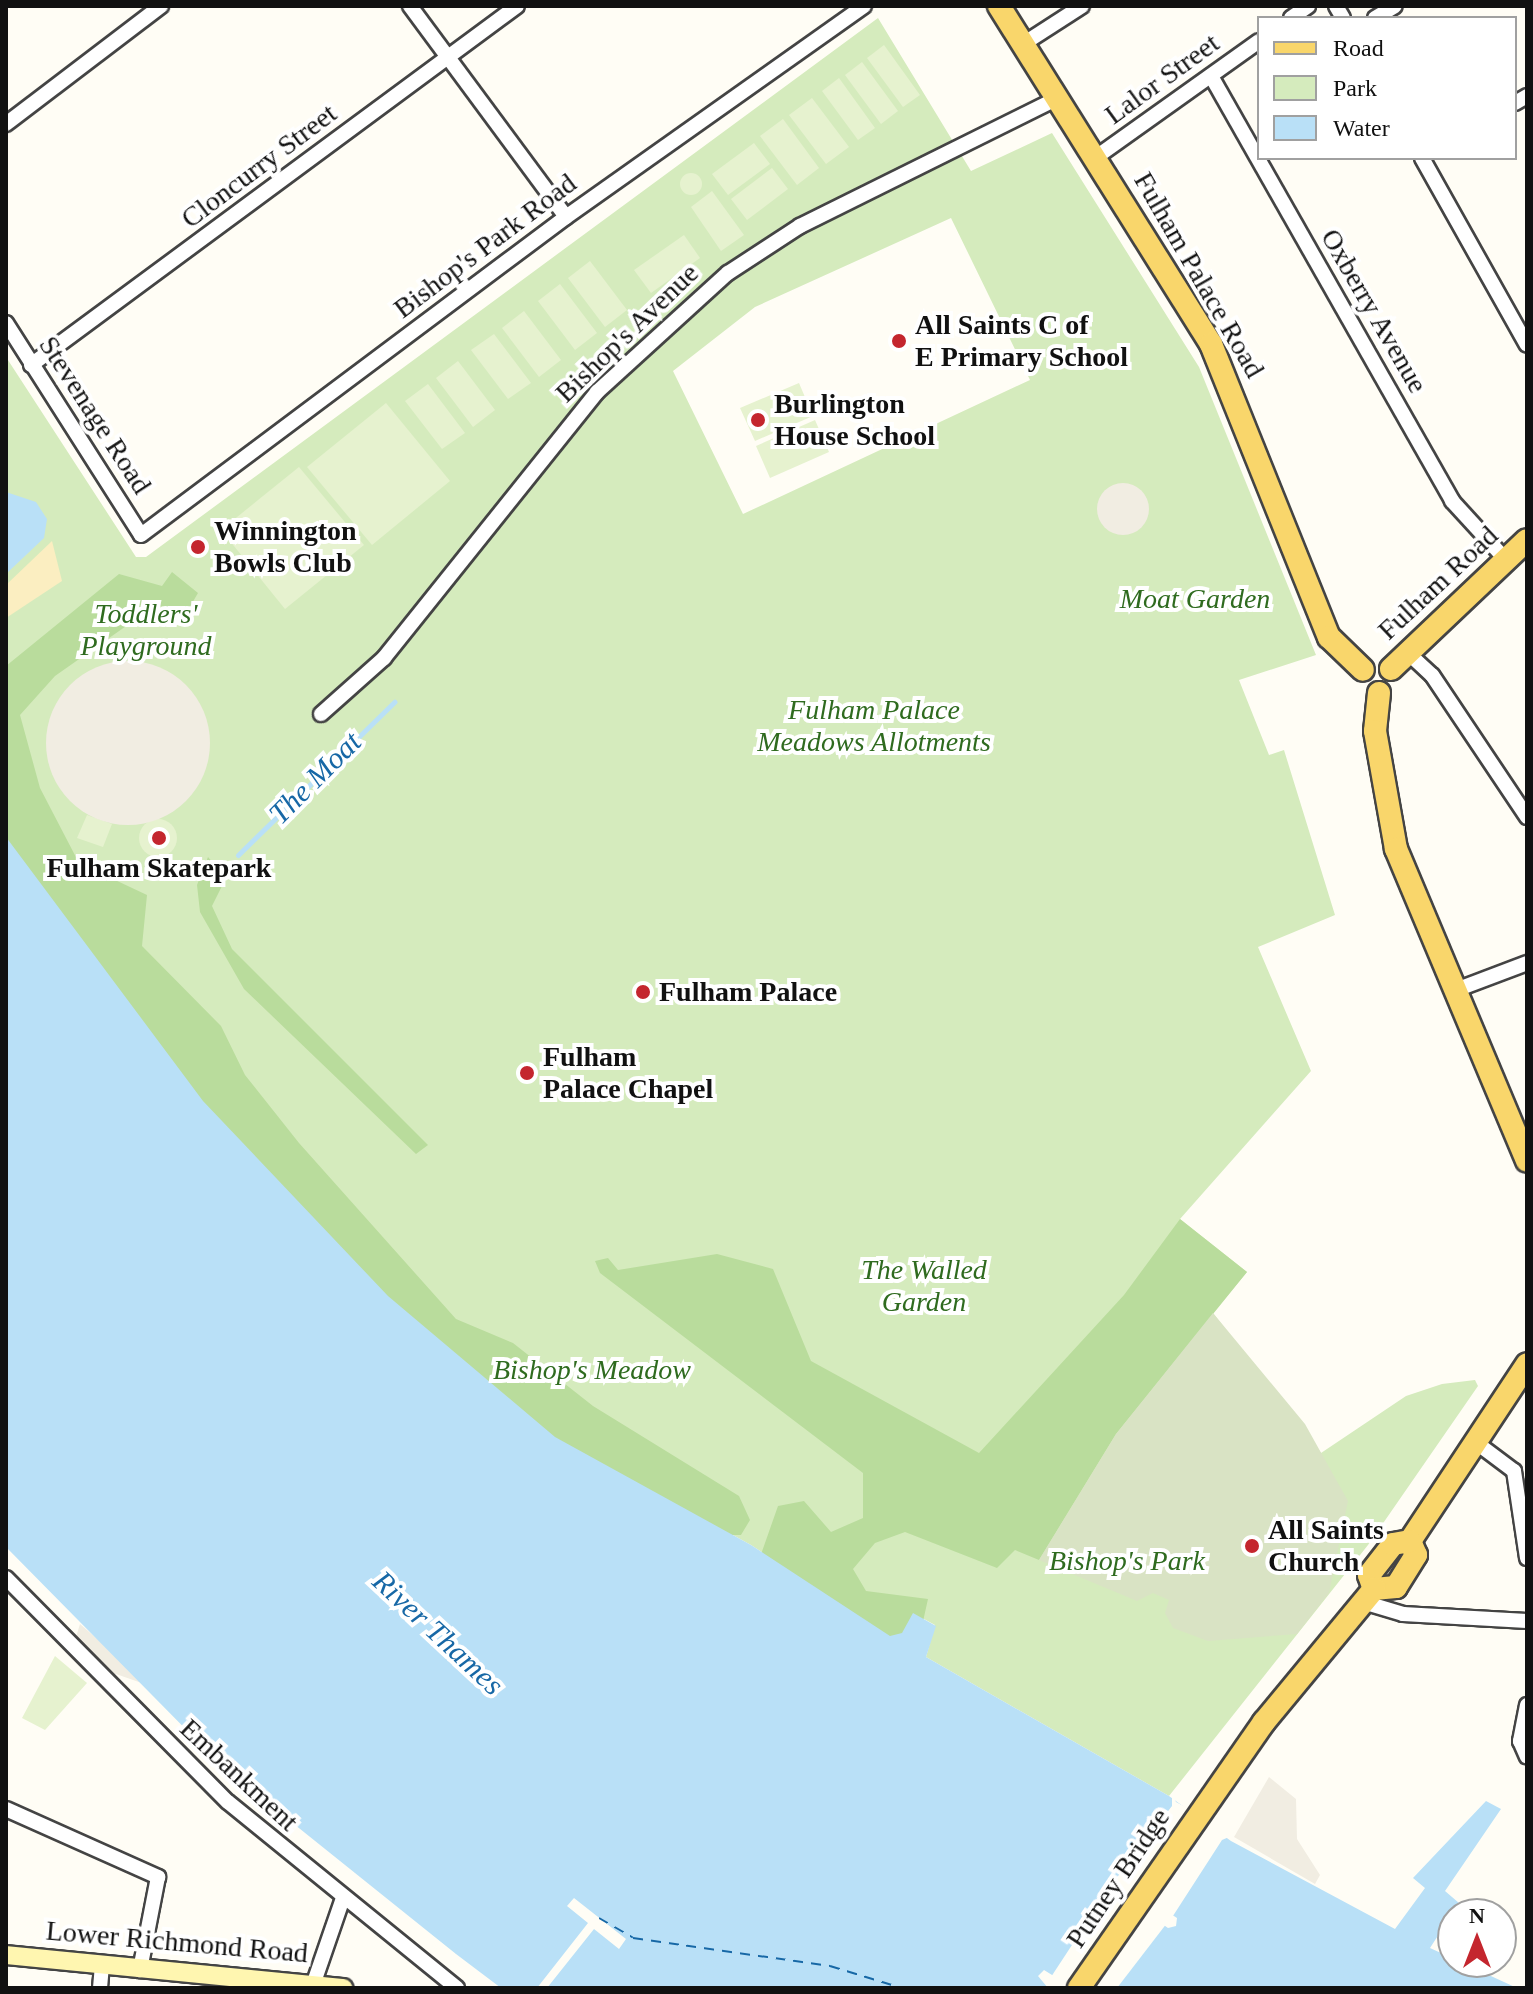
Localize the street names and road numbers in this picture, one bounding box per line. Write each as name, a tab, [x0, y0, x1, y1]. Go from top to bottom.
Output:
street label: Lalor Street	[1098, 26, 1226, 132]
street label: Cloncurry Street	[175, 97, 343, 235]
street label: Bishop's Park Road	[387, 166, 583, 326]
street label: Fulham Palace Road	[1127, 166, 1271, 384]
street label: Oxberry Avenue	[1313, 222, 1435, 400]
street label: Bishop's Avenue	[548, 256, 706, 410]
street label: Stevenage Road	[32, 330, 158, 500]
street label: Fulham Road	[1371, 519, 1505, 647]
street label: Embankment	[173, 1712, 305, 1838]
street label: Putney Bridge	[1059, 1802, 1177, 1954]
street label: Lower Richmond Road	[45, 1914, 309, 1970]

